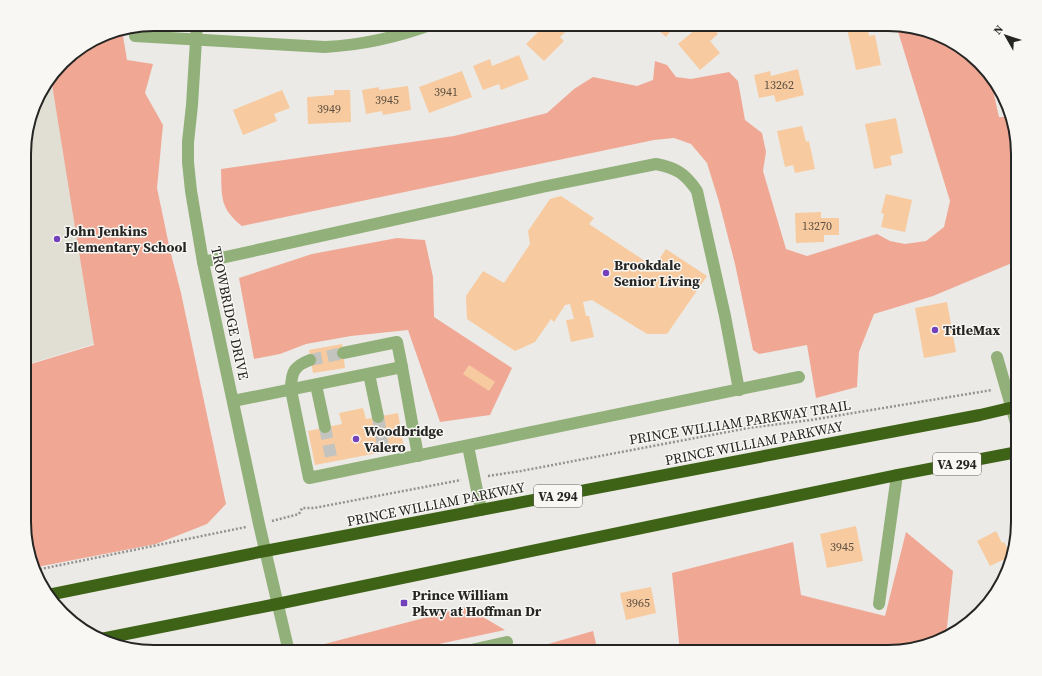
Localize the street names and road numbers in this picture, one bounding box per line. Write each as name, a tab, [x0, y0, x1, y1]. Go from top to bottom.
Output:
street label: TROWBRIDGE DRIVE	[206, 244, 254, 382]
street label: PRINCE WILLIAM PARKWAY TRAIL	[627, 396, 853, 448]
street label: PRINCE WILLIAM PARKWAY	[663, 417, 845, 469]
road number: VA 294	[933, 453, 981, 475]
street label: PRINCE WILLIAM PARKWAY	[345, 477, 527, 531]
road number: VA 294	[534, 485, 582, 507]

